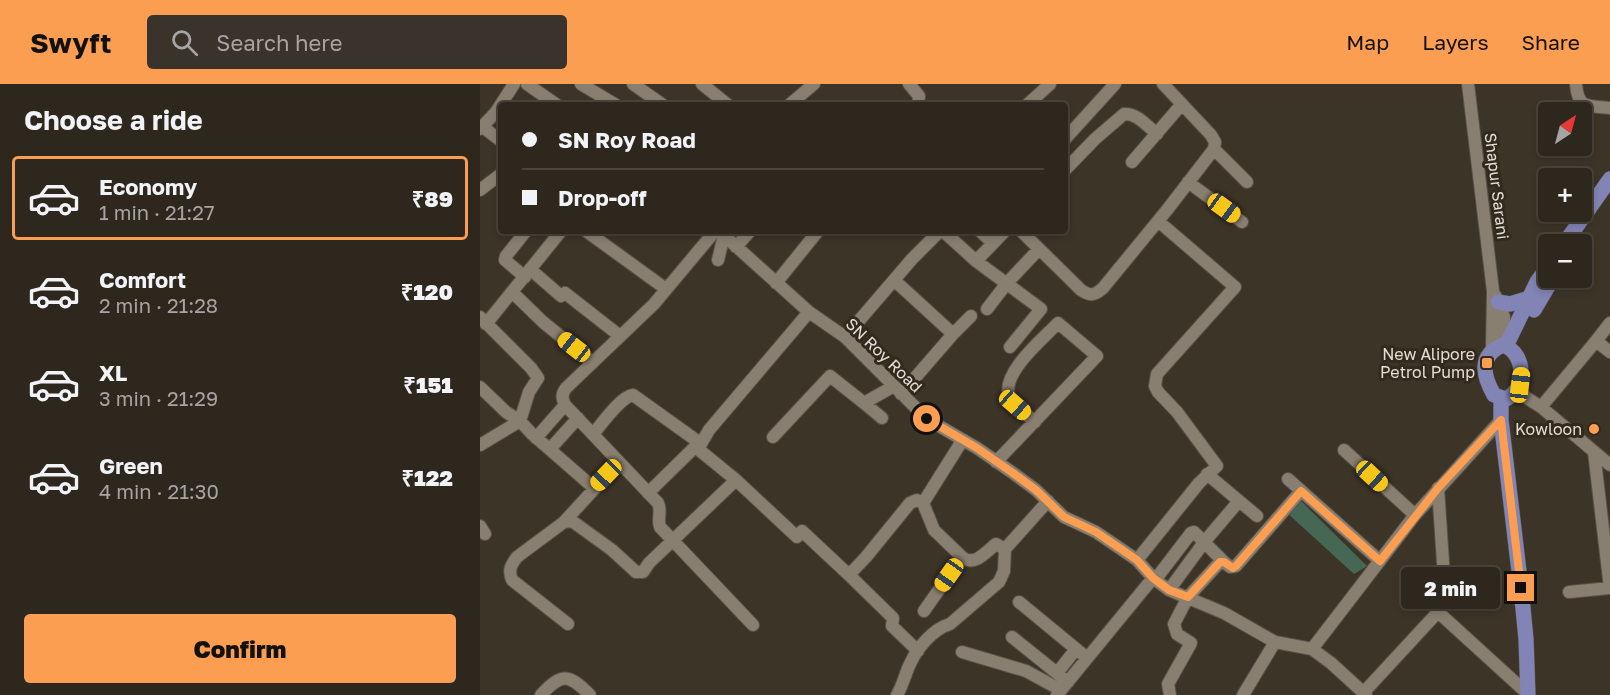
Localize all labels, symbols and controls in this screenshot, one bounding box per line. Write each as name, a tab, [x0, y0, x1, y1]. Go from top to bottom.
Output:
search box	[147, 15, 567, 69]
text: Swyft	[30, 26, 111, 59]
icon: search	[168, 26, 201, 59]
text: Search here	[216, 29, 342, 56]
text: Map	[1346, 29, 1389, 55]
text: Layers	[1422, 29, 1489, 55]
text: Share	[1522, 29, 1580, 55]
north arrow	[1538, 102, 1592, 156]
map controls	[1538, 102, 1592, 288]
text: Choose a ride	[24, 104, 203, 136]
text: SN Roy Road	[558, 126, 696, 153]
street label: Shapur Sarani	[1481, 131, 1513, 241]
button: +	[1538, 168, 1592, 222]
icon: car	[27, 171, 81, 225]
text: Economy	[99, 173, 197, 200]
text: Drop-off	[558, 184, 647, 211]
text: ₹89	[412, 185, 453, 212]
car	[1204, 190, 1244, 226]
text: 1 min · 21:27	[99, 200, 215, 224]
button: −	[1538, 234, 1592, 288]
icon: car	[27, 264, 81, 318]
text: Comfort	[99, 266, 186, 293]
text: ₹120	[401, 278, 453, 305]
text: 2 min · 21:28	[99, 293, 218, 317]
street label: SN Roy Road	[842, 314, 926, 396]
car	[554, 329, 594, 365]
place label: New Alipore Petrol Pump	[1380, 344, 1475, 382]
marker: New Alipore Petrol Pump	[1480, 356, 1494, 370]
icon: car	[27, 357, 81, 411]
text: XL	[99, 359, 127, 386]
car	[1509, 366, 1531, 404]
text: ₹151	[403, 371, 453, 398]
text: 3 min · 21:29	[99, 386, 218, 410]
car	[996, 386, 1034, 424]
route start	[913, 405, 940, 432]
place label: Kowloon	[1515, 419, 1582, 439]
marker: Kowloon	[1587, 422, 1601, 436]
icon: car	[27, 450, 81, 504]
text: Green	[99, 452, 163, 479]
car	[587, 456, 625, 494]
car	[1353, 457, 1391, 495]
text: ₹122	[402, 464, 453, 491]
text: 4 min · 21:30	[99, 479, 219, 503]
car	[931, 555, 967, 595]
callout: 2 min	[1401, 567, 1500, 609]
route end	[1507, 574, 1534, 601]
text: 2 min	[1424, 576, 1477, 600]
button: Confirm	[24, 614, 456, 683]

